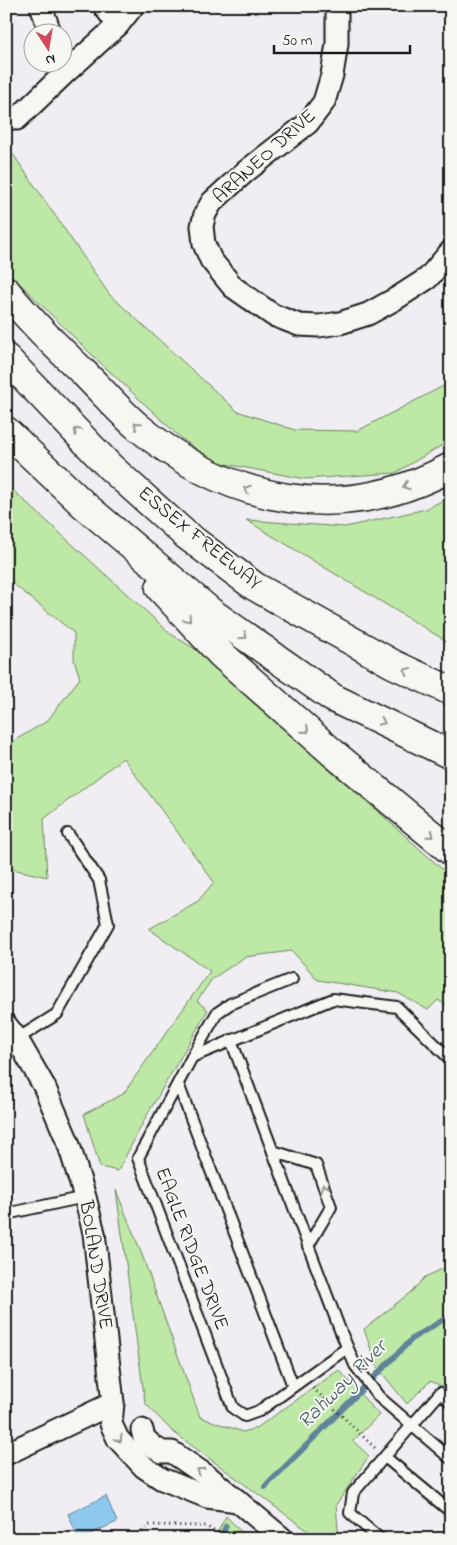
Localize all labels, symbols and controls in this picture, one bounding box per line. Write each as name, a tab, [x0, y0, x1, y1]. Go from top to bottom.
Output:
north arrow	[22, 22, 72, 72]
scale bar	[274, 22, 411, 54]
text: 50 m	[282, 30, 313, 52]
text: N	[44, 48, 57, 71]
street label: ARANEO DRIVE	[207, 103, 323, 211]
one-way arrow	[133, 421, 142, 430]
one-way arrow	[74, 428, 83, 437]
street label: ESSEX FREEWAY	[131, 480, 267, 598]
one-way arrow	[402, 480, 411, 490]
one-way arrow	[243, 485, 251, 495]
one-way arrow	[182, 613, 191, 622]
one-way arrow	[238, 630, 248, 639]
one-way arrow	[403, 666, 412, 677]
one-way arrow	[376, 715, 385, 725]
one-way arrow	[301, 724, 310, 733]
one-way arrow	[425, 829, 434, 838]
street label: EAGLE RIDGE DRIVE	[147, 1163, 235, 1335]
one-way arrow	[320, 1183, 330, 1192]
street label: BOLAND DRIVE	[70, 1197, 120, 1332]
water label: Rahway River	[292, 1332, 396, 1436]
one-way arrow	[113, 1433, 123, 1442]
one-way arrow	[197, 1468, 206, 1477]

